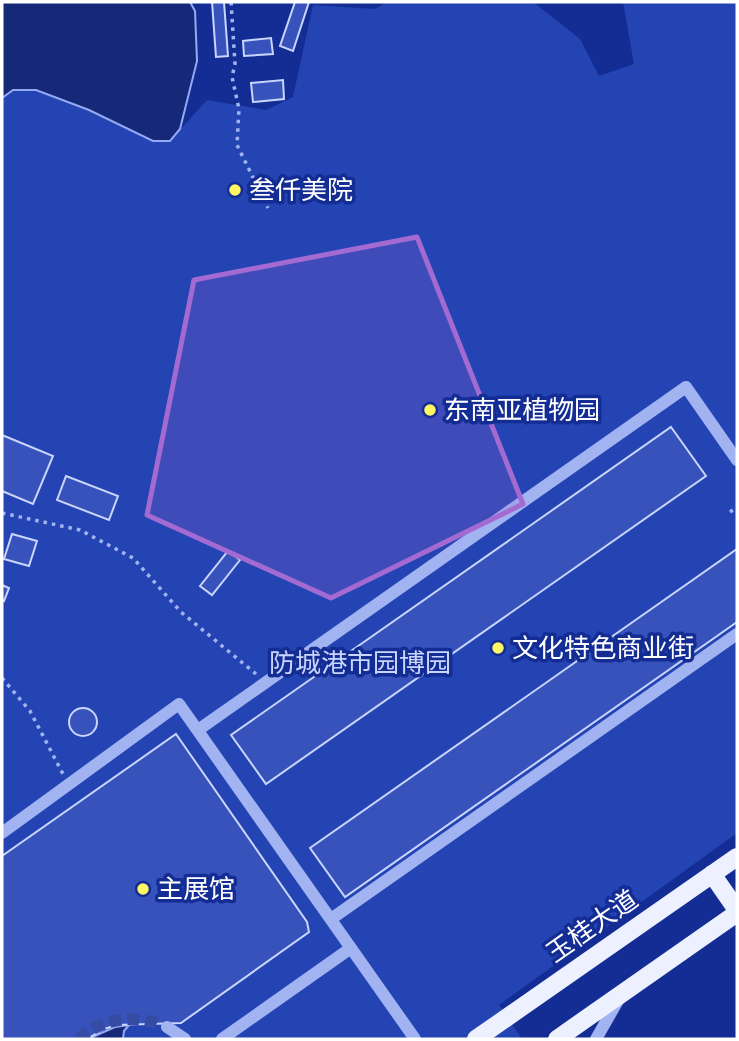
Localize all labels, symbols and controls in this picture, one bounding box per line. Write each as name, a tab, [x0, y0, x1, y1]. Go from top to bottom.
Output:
place label: 叁仟美院	[249, 176, 353, 204]
marker: 叁仟美院	[227, 182, 243, 198]
place label: 东南亚植物园	[444, 396, 600, 424]
marker: 东南亚植物园	[422, 402, 438, 418]
place label: 文化特色商业街	[512, 634, 694, 662]
marker: 文化特色商业街	[490, 640, 506, 656]
park label: 防城港市园博园	[269, 649, 451, 677]
place label: 主展馆	[157, 876, 235, 903]
marker: 主展馆	[135, 881, 151, 897]
street label: 玉桂大道	[541, 885, 643, 967]

